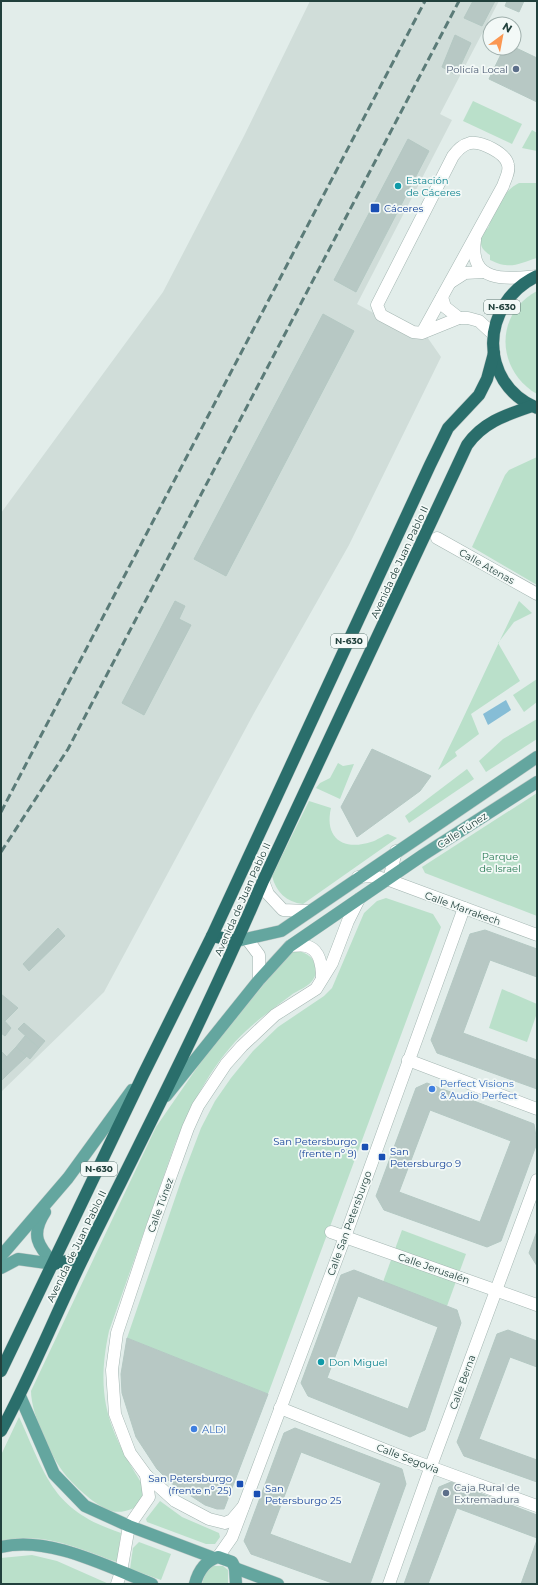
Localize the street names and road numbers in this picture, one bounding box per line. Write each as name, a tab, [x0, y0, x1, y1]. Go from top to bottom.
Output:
road number: N-630	[484, 300, 520, 314]
street label: Avenida de Juan Pablo II	[368, 504, 431, 621]
street label: Calle Atenas	[457, 546, 517, 587]
road number: N-630	[331, 634, 367, 648]
street label: Calle Túnez	[435, 809, 490, 851]
street label: Avenida de Juan Pablo II	[212, 840, 273, 958]
street label: Calle Marrakech	[423, 889, 503, 928]
road number: N-630	[81, 1162, 117, 1176]
street label: Calle San Petersburgo	[324, 1169, 375, 1277]
street label: Calle Túnez	[145, 1176, 176, 1234]
street label: Avenida de Juan Pablo II	[44, 1188, 109, 1304]
street label: Calle Jerusalén	[396, 1250, 471, 1287]
street label: Calle Berna	[447, 1353, 478, 1411]
street label: Calle Segovia	[375, 1441, 441, 1476]

